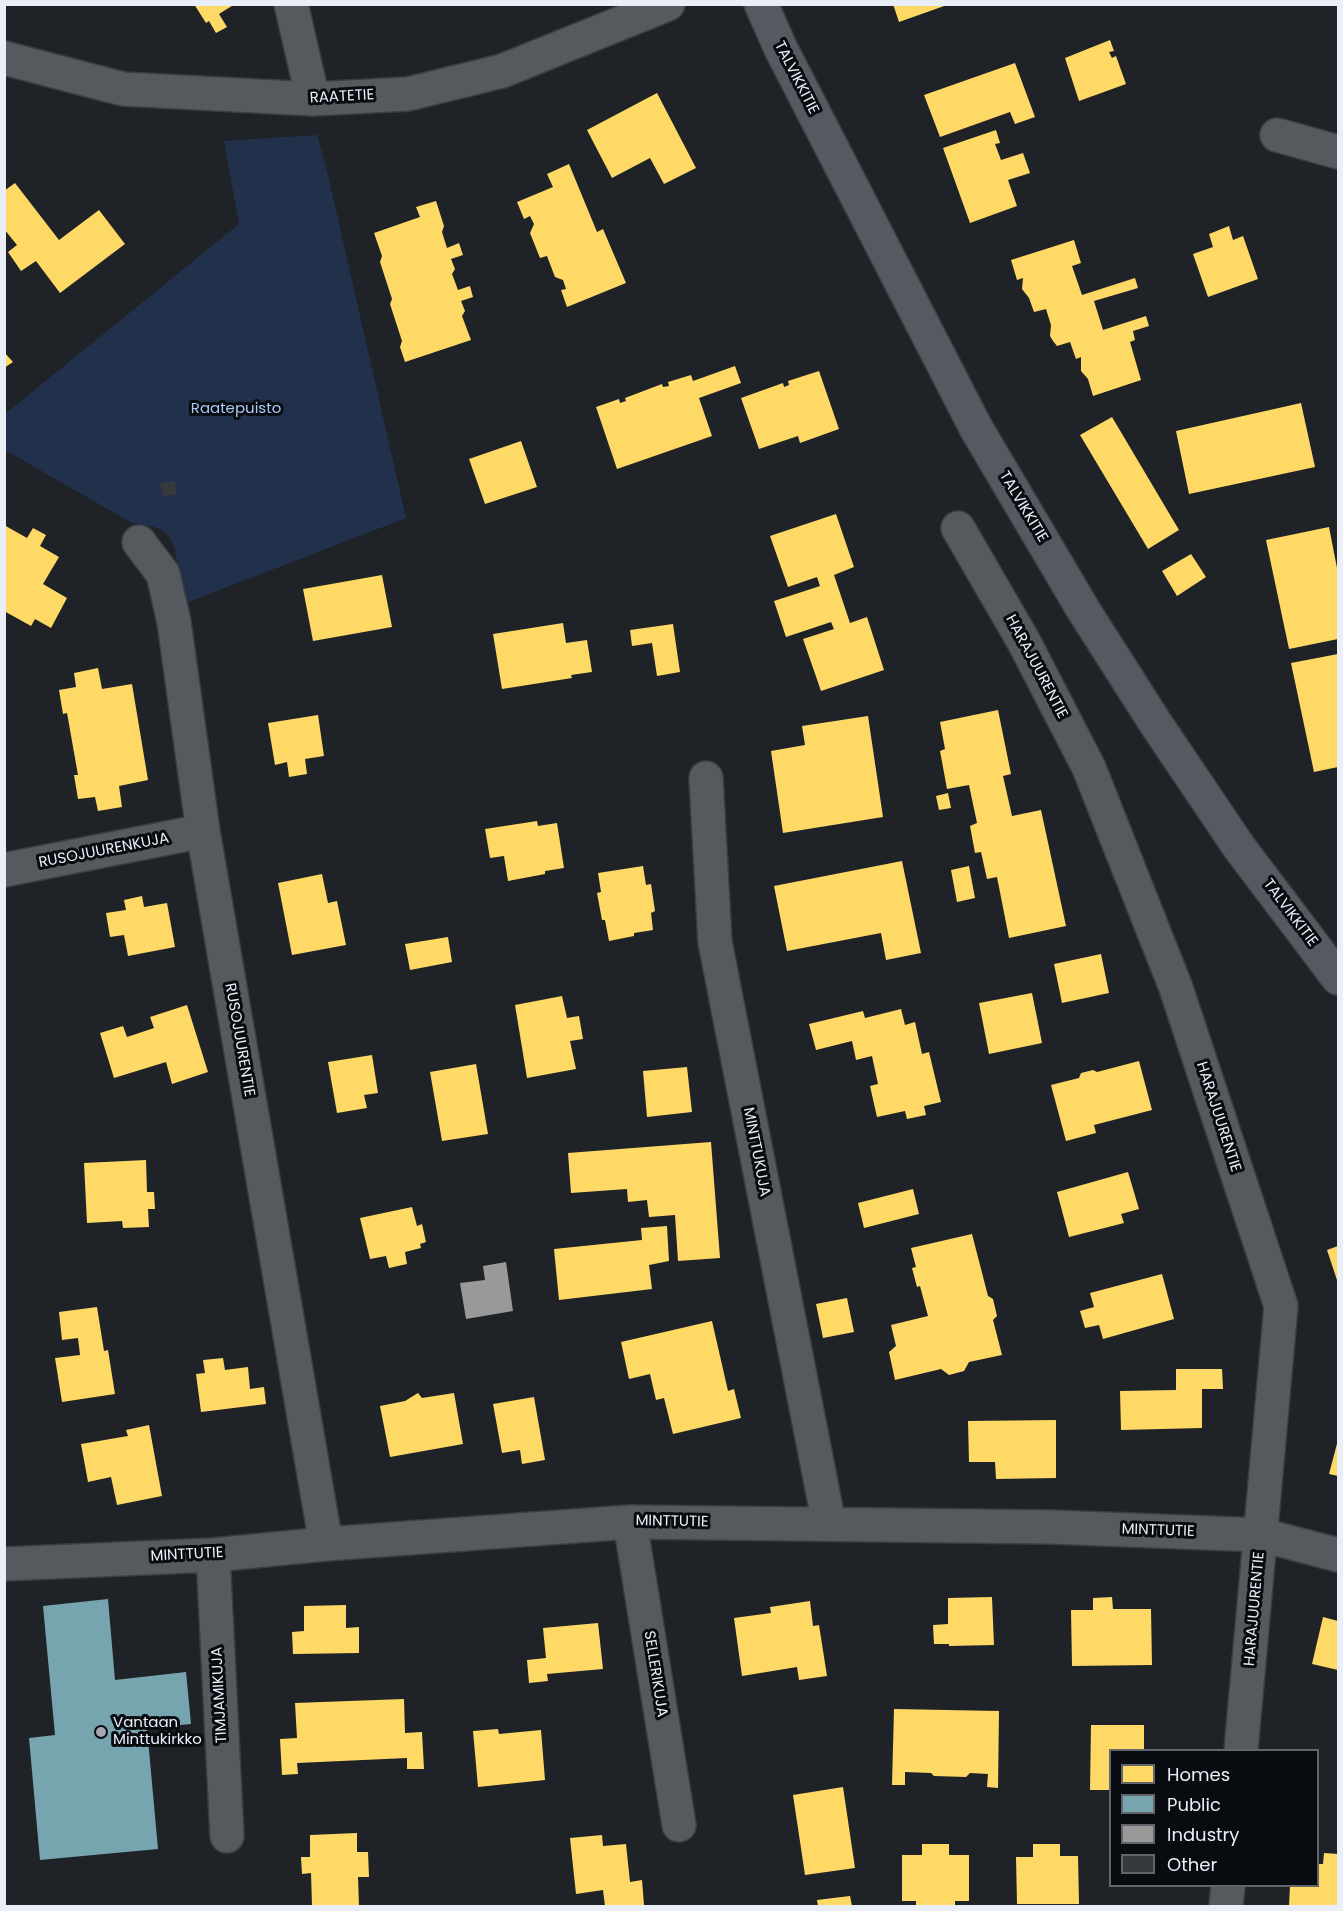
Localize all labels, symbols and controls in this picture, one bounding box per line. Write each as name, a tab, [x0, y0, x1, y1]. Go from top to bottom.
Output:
street label: TALVIKKITIE	[770, 38, 822, 118]
street label: RAATETIE	[309, 86, 375, 108]
park label: Raatepuisto	[191, 400, 281, 418]
street label: TALVIKKITIE	[995, 468, 1051, 546]
street label: HARAJUURENTIE	[1001, 612, 1071, 722]
street label: RUSOJUURENKUJA	[37, 830, 171, 872]
street label: TALVIKKITIE	[1259, 876, 1321, 950]
street label: RUSOJUURENTIE	[220, 982, 258, 1098]
street label: HARAJUURENTIE	[1192, 1060, 1244, 1174]
street label: MINTTUKUJA	[739, 1106, 773, 1198]
street label: MINTTUTIE	[635, 1512, 709, 1532]
street label: MINTTUTIE	[1121, 1521, 1195, 1541]
street label: MINTTUTIE	[150, 1544, 224, 1566]
street label: HARAJUURENTIE	[1241, 1551, 1269, 1667]
street label: SELLERIKUJA	[639, 1630, 671, 1718]
street label: TIMJAMIKUJA	[208, 1646, 232, 1744]
place label: Vantaan Minttukirkko	[113, 1714, 202, 1749]
marker: Vantaan Minttukirkko	[94, 1725, 108, 1739]
legend	[1109, 1749, 1319, 1887]
text: Homes	[1167, 1762, 1230, 1787]
text: Public	[1167, 1792, 1221, 1817]
text: Industry	[1167, 1822, 1239, 1847]
text: Other	[1167, 1852, 1217, 1877]

